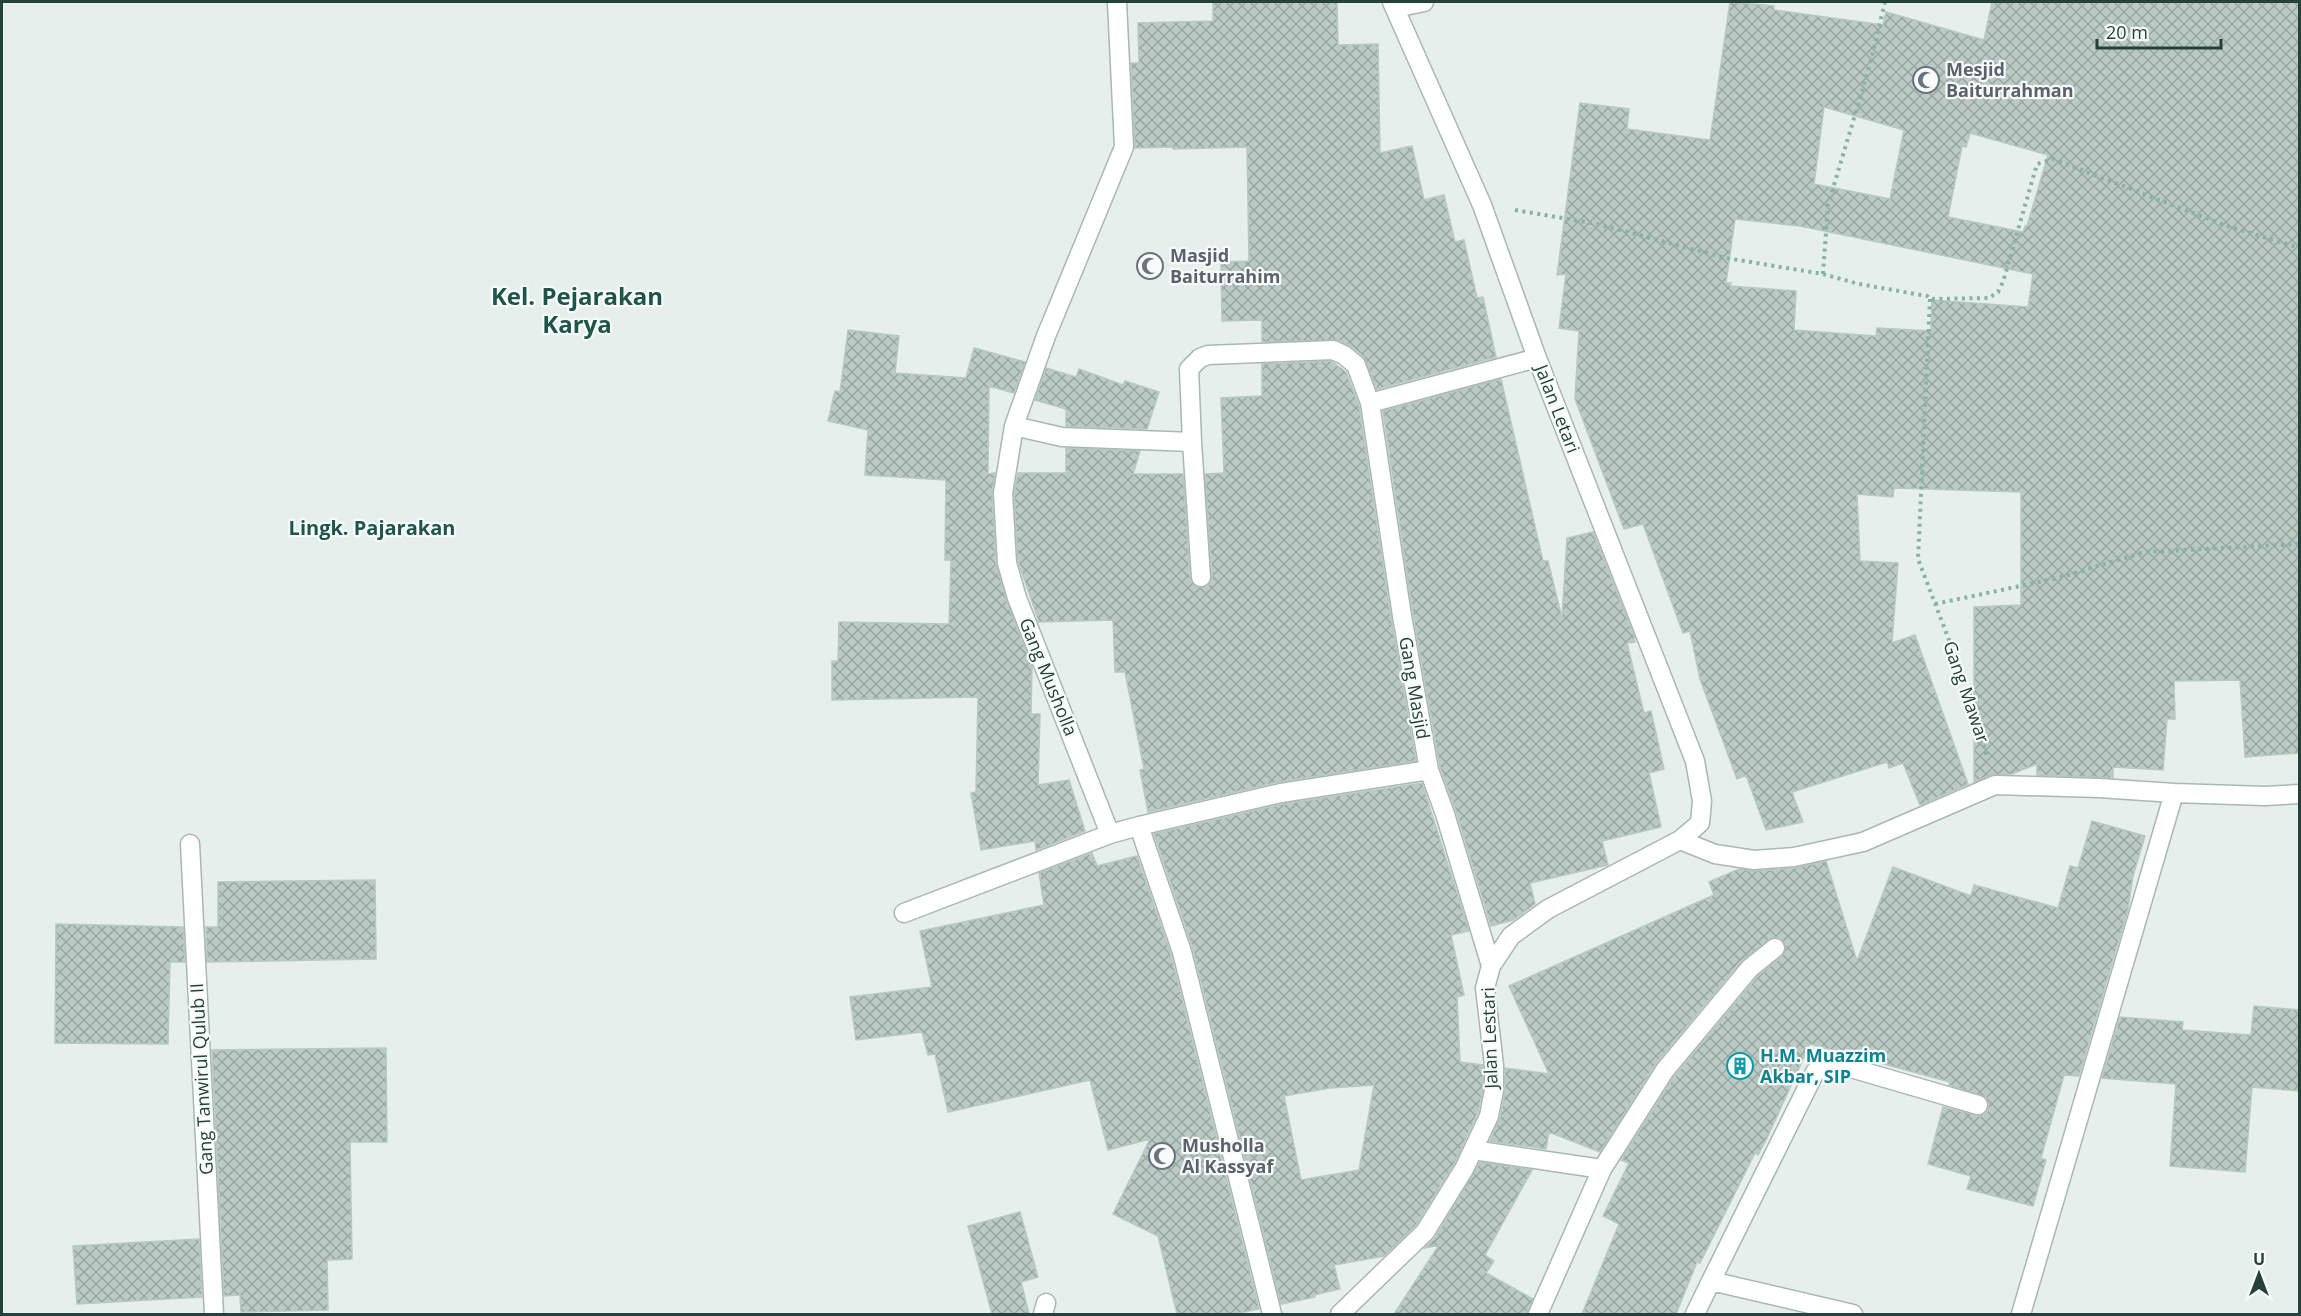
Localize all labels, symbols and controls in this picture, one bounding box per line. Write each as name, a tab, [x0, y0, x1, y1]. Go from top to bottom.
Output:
scale bar	[2097, 12, 2222, 50]
text: 20 m	[2106, 20, 2148, 44]
place label: Mesjid Baiturrahman	[1946, 57, 2074, 102]
mosque icon: Mesjid Baiturrahman	[1911, 65, 1941, 95]
place label: Masjid Baiturrahim	[1170, 243, 1280, 288]
mosque icon: Masjid Baiturrahim	[1135, 251, 1165, 281]
district label: Kel. Pejarakan Karya	[491, 279, 663, 340]
street label: Jalan Letari	[1529, 359, 1586, 456]
district label: Lingk. Pajarakan	[289, 514, 455, 541]
street label: Gang Musholla	[1014, 614, 1084, 739]
street label: Gang Masjid	[1394, 635, 1436, 741]
street label: Gang Mawar	[1938, 638, 1996, 746]
street label: Gang Tanwirul Qulub II	[184, 983, 218, 1176]
street label: Jalan Lestari	[1475, 987, 1503, 1091]
place label: H.M. Muazzim Akbar, SIP	[1760, 1043, 1886, 1088]
building icon: H.M. Muazzim Akbar, SIP	[1725, 1051, 1755, 1081]
place label: Musholla Al Kassyaf	[1182, 1133, 1274, 1178]
mosque icon: Musholla Al Kassyaf	[1147, 1141, 1177, 1171]
north arrow	[2229, 1244, 2289, 1304]
text: U	[2253, 1248, 2265, 1270]

